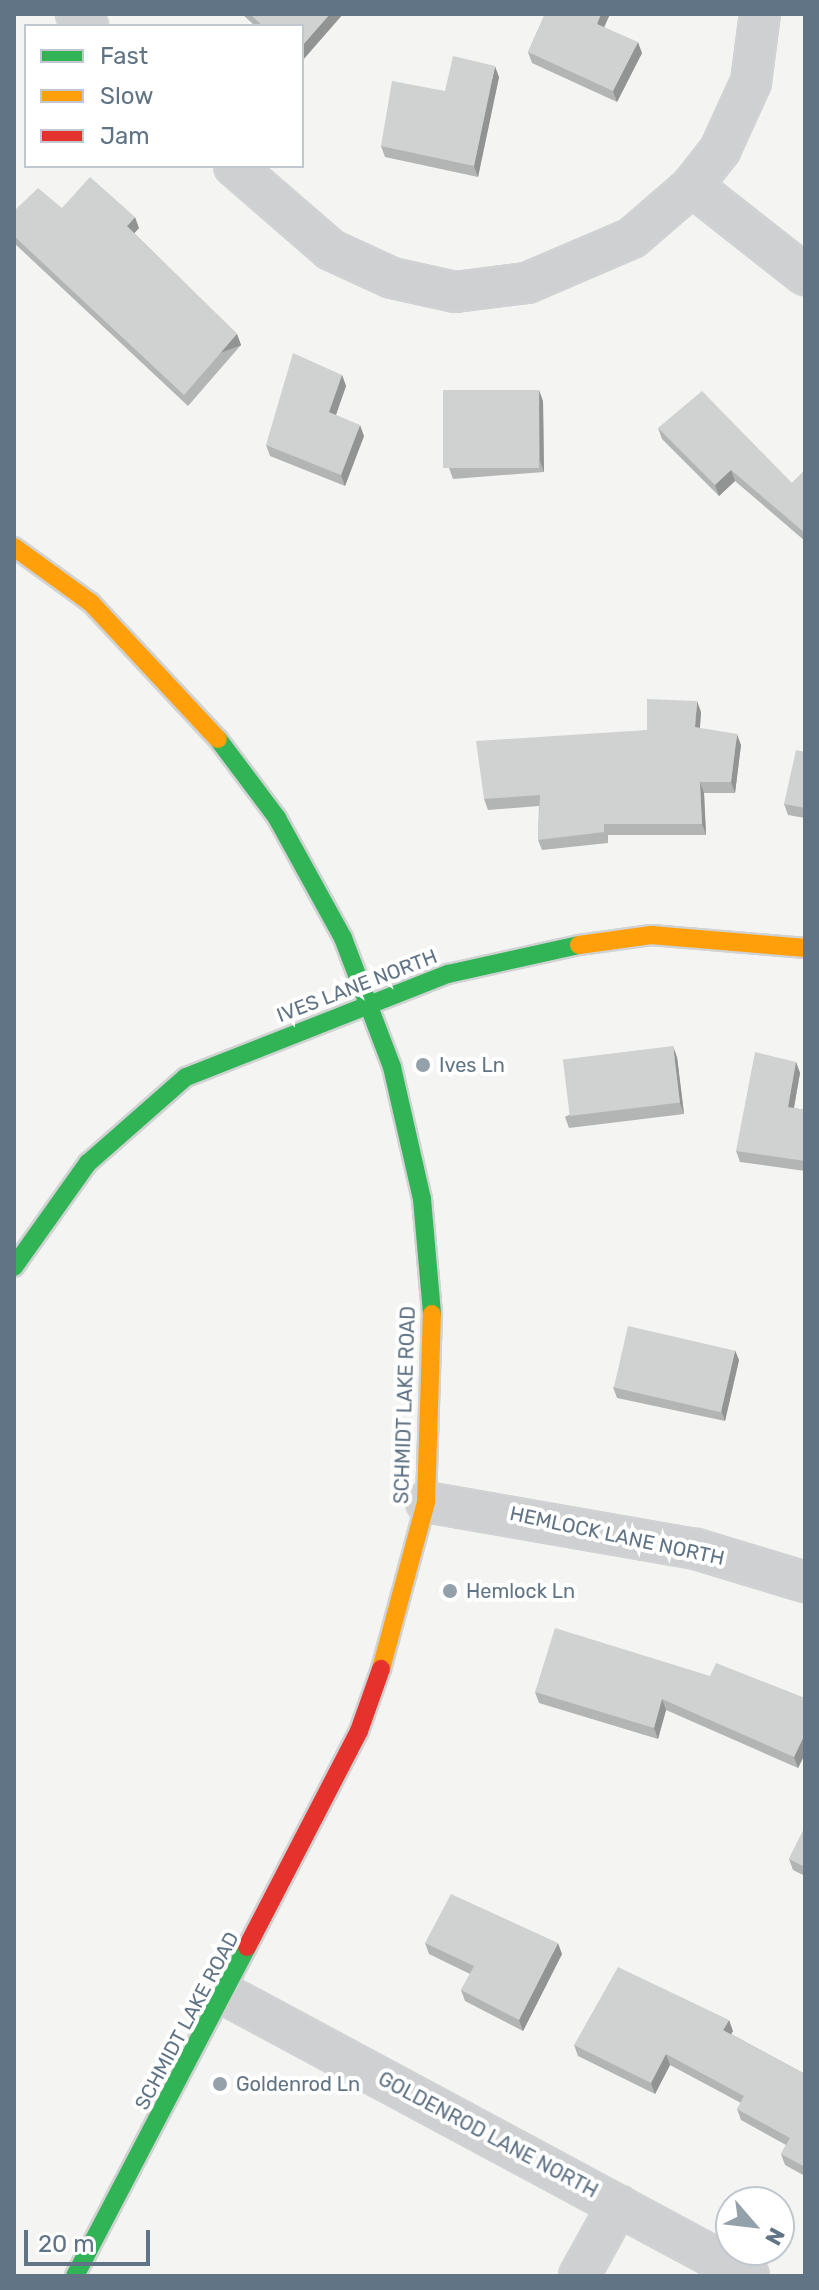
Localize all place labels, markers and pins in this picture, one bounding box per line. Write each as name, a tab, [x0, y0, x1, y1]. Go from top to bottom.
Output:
place label: Ives Ln	[439, 1053, 505, 1077]
marker: Ives Ln	[414, 1056, 432, 1074]
place label: Hemlock Ln	[466, 1579, 575, 1603]
marker: Hemlock Ln	[441, 1582, 459, 1600]
place label: Goldenrod Ln	[236, 2072, 360, 2096]
marker: Goldenrod Ln	[211, 2075, 229, 2093]

